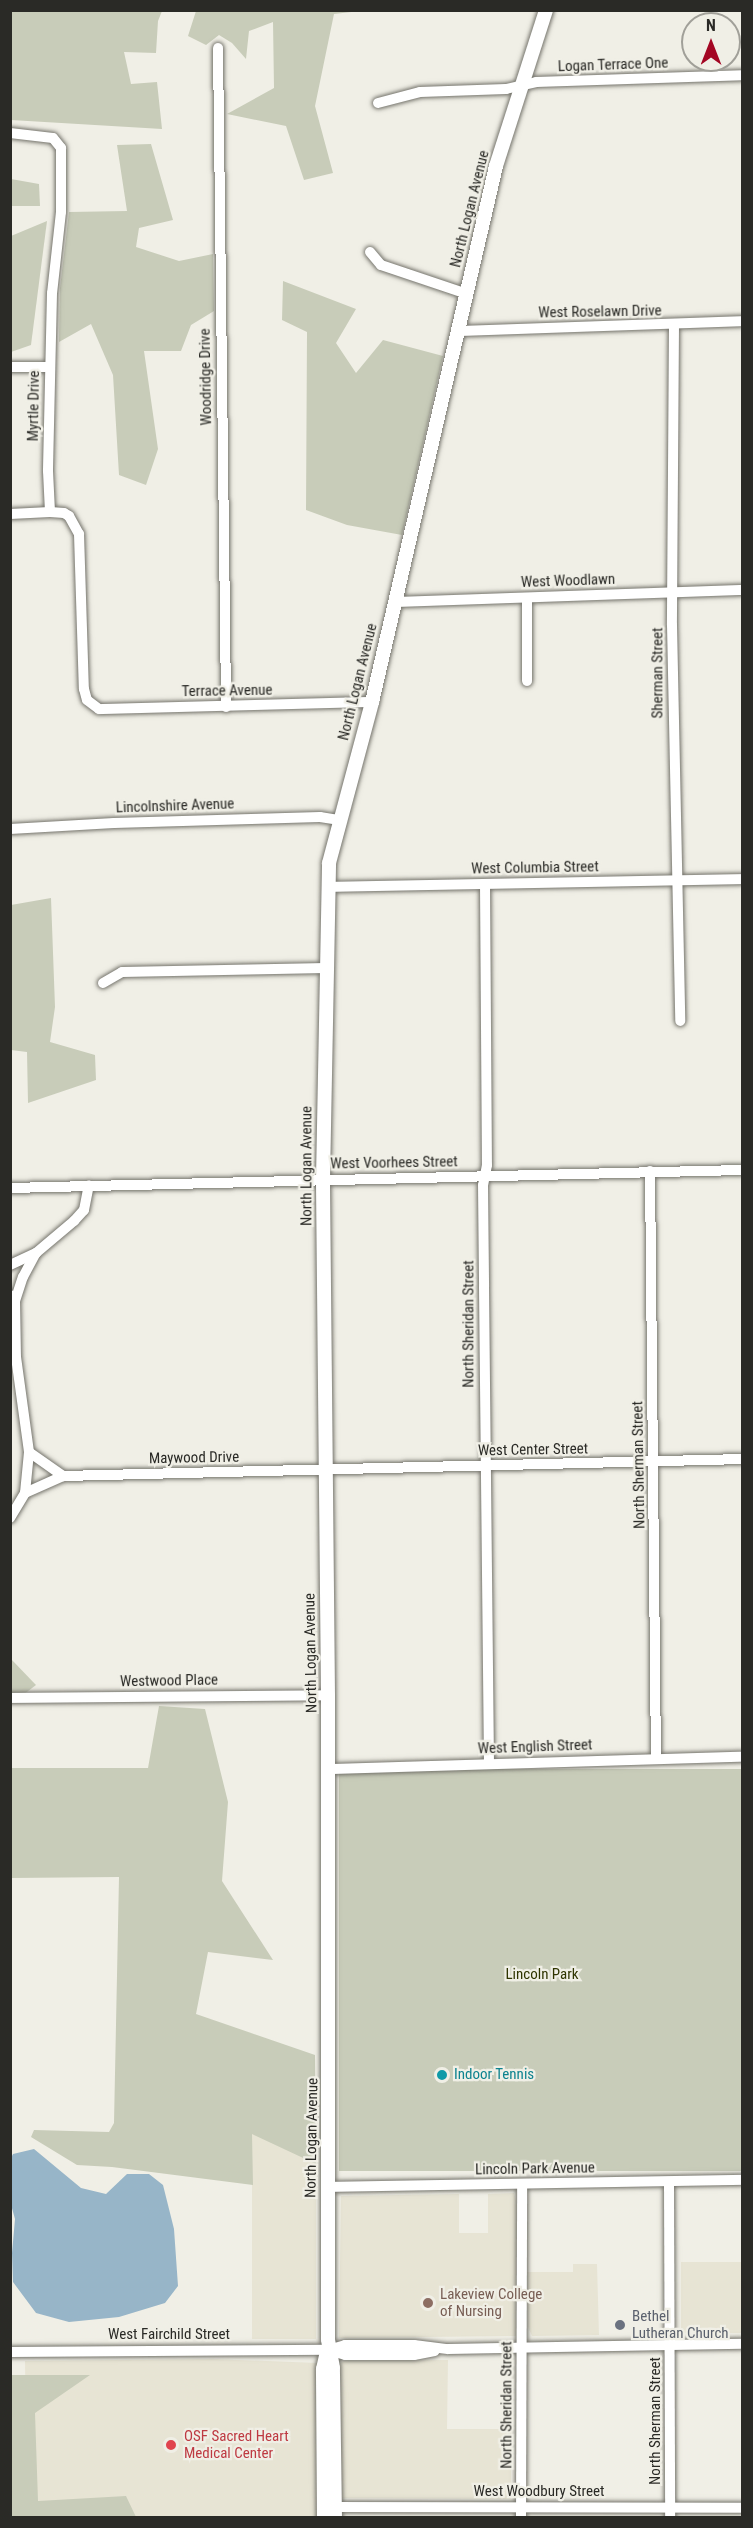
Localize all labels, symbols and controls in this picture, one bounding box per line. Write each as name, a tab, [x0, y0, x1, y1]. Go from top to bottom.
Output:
north arrow	[681, 12, 741, 72]
text: N	[706, 16, 716, 35]
street label: Logan Terrace One	[557, 54, 669, 76]
street label: North Logan Avenue	[447, 149, 493, 269]
street label: West Roselawn Drive	[538, 302, 662, 322]
street label: Woodridge Drive	[196, 328, 216, 426]
street label: Myrtle Drive	[24, 370, 44, 442]
street label: West Woodlawn	[521, 570, 615, 592]
street label: North Logan Avenue	[335, 622, 381, 742]
street label: Sherman Street	[649, 628, 667, 718]
street label: Terrace Avenue	[181, 681, 273, 701]
street label: Lincolnshire Avenue	[115, 795, 235, 817]
street label: West Columbia Street	[471, 858, 599, 878]
street label: North Logan Avenue	[298, 1106, 316, 1226]
street label: West Voorhees Street	[330, 1153, 458, 1173]
street label: North Sheridan Street	[460, 1260, 478, 1388]
street label: North Sherman Street	[629, 1401, 649, 1529]
street label: West Center Street	[478, 1440, 588, 1460]
street label: Maywood Drive	[149, 1448, 239, 1468]
street label: North Logan Avenue	[301, 1593, 321, 1713]
street label: Westwood Place	[120, 1671, 218, 1691]
street label: West English Street	[477, 1736, 593, 1758]
park label: Lincoln Park	[505, 1966, 579, 1984]
place label: Indoor Tennis	[454, 2066, 534, 2084]
marker: Indoor Tennis	[435, 2068, 449, 2082]
street label: North Logan Avenue	[302, 2078, 322, 2198]
street label: Lincoln Park Avenue	[475, 2159, 595, 2179]
place label: Lakeview College of Nursing	[440, 2285, 542, 2320]
marker: Lakeview College of Nursing	[421, 2296, 435, 2310]
place label: Bethel Lutheran Church	[632, 2307, 729, 2342]
marker: Bethel Lutheran Church	[613, 2318, 627, 2332]
street label: West Fairchild Street	[108, 2326, 230, 2344]
street label: North Sheridan Street	[498, 2341, 516, 2469]
street label: North Sherman Street	[647, 2357, 665, 2485]
place label: OSF Sacred Heart Medical Center	[184, 2427, 289, 2462]
marker: OSF Sacred Heart Medical Center	[162, 2436, 180, 2454]
street label: West Woodbury Street	[474, 2483, 604, 2501]

